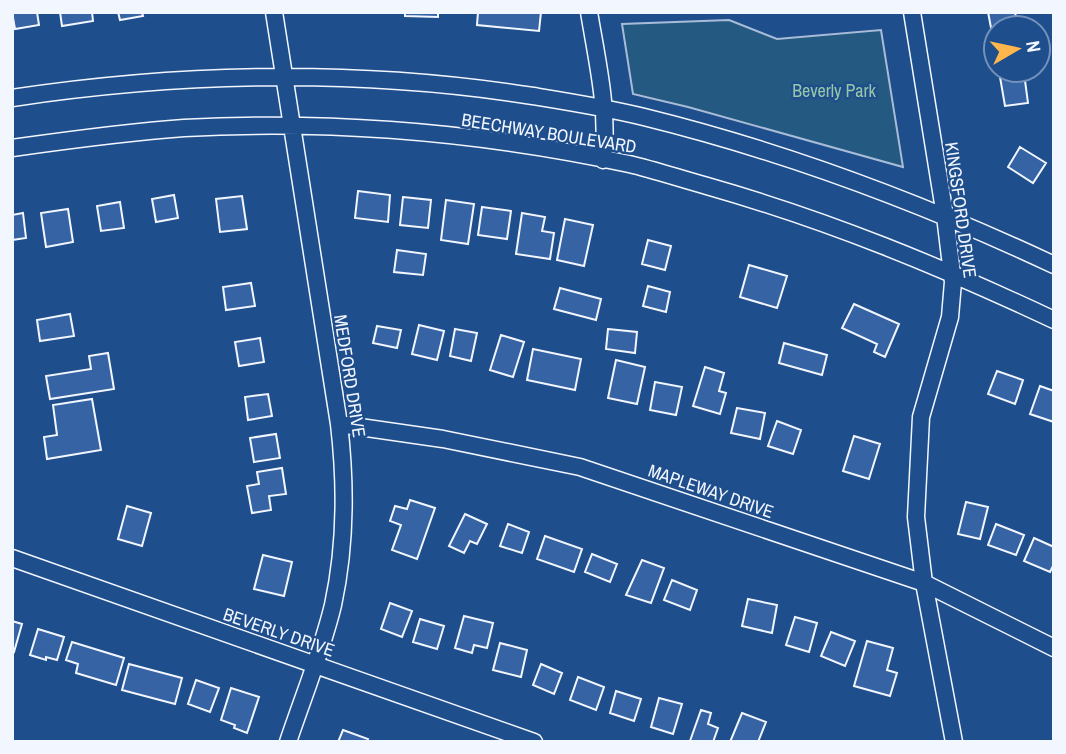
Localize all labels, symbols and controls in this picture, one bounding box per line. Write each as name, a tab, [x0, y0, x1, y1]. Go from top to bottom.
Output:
north arrow	[982, 14, 1052, 84]
text: N	[1020, 39, 1048, 54]
park label: Beverly Park	[792, 78, 876, 103]
street label: BEECHWAY BOULEVARD	[460, 107, 638, 159]
street label: KINGSFORD DRIVE	[939, 140, 983, 280]
street label: MEDFORD DRIVE	[328, 313, 372, 439]
street label: MAPLEWAY DRIVE	[645, 458, 777, 524]
street label: BEVERLY DRIVE	[220, 601, 338, 663]

